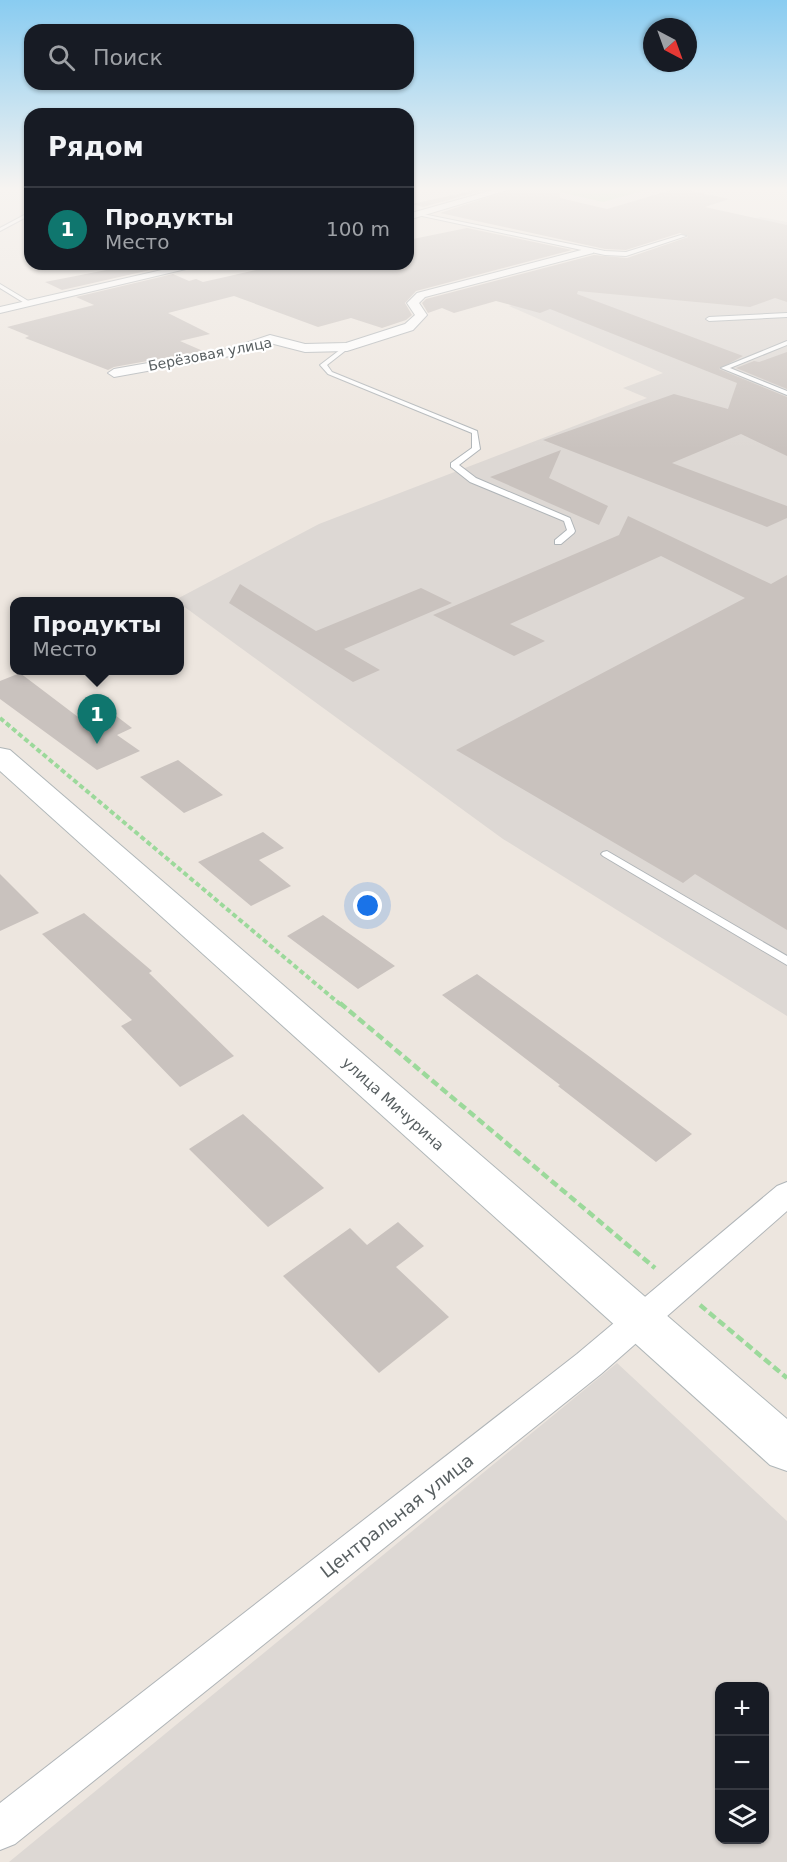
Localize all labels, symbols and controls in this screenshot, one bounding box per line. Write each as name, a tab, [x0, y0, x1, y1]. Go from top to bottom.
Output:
north arrow	[643, 18, 697, 72]
search box	[24, 24, 414, 90]
icon: search	[45, 41, 78, 74]
text: Поиск	[93, 45, 163, 70]
text: Рядом	[48, 132, 144, 162]
text: Продукты	[105, 205, 234, 230]
text: 1	[61, 217, 74, 241]
text: 100 m	[326, 217, 390, 241]
text: Место	[105, 230, 169, 254]
street label: Берёзовая улица	[147, 334, 273, 374]
popup	[10, 597, 184, 675]
text: Продукты	[33, 612, 161, 637]
text: Место	[33, 637, 97, 661]
pin: 1	[78, 694, 116, 744]
your location	[353, 891, 382, 920]
street label: улица Мичурина	[338, 1053, 448, 1155]
street label: Центральная улица	[316, 1449, 477, 1582]
map controls	[715, 1682, 769, 1844]
button: +	[715, 1682, 769, 1736]
button: −	[715, 1736, 769, 1790]
button: layers	[715, 1790, 769, 1844]

